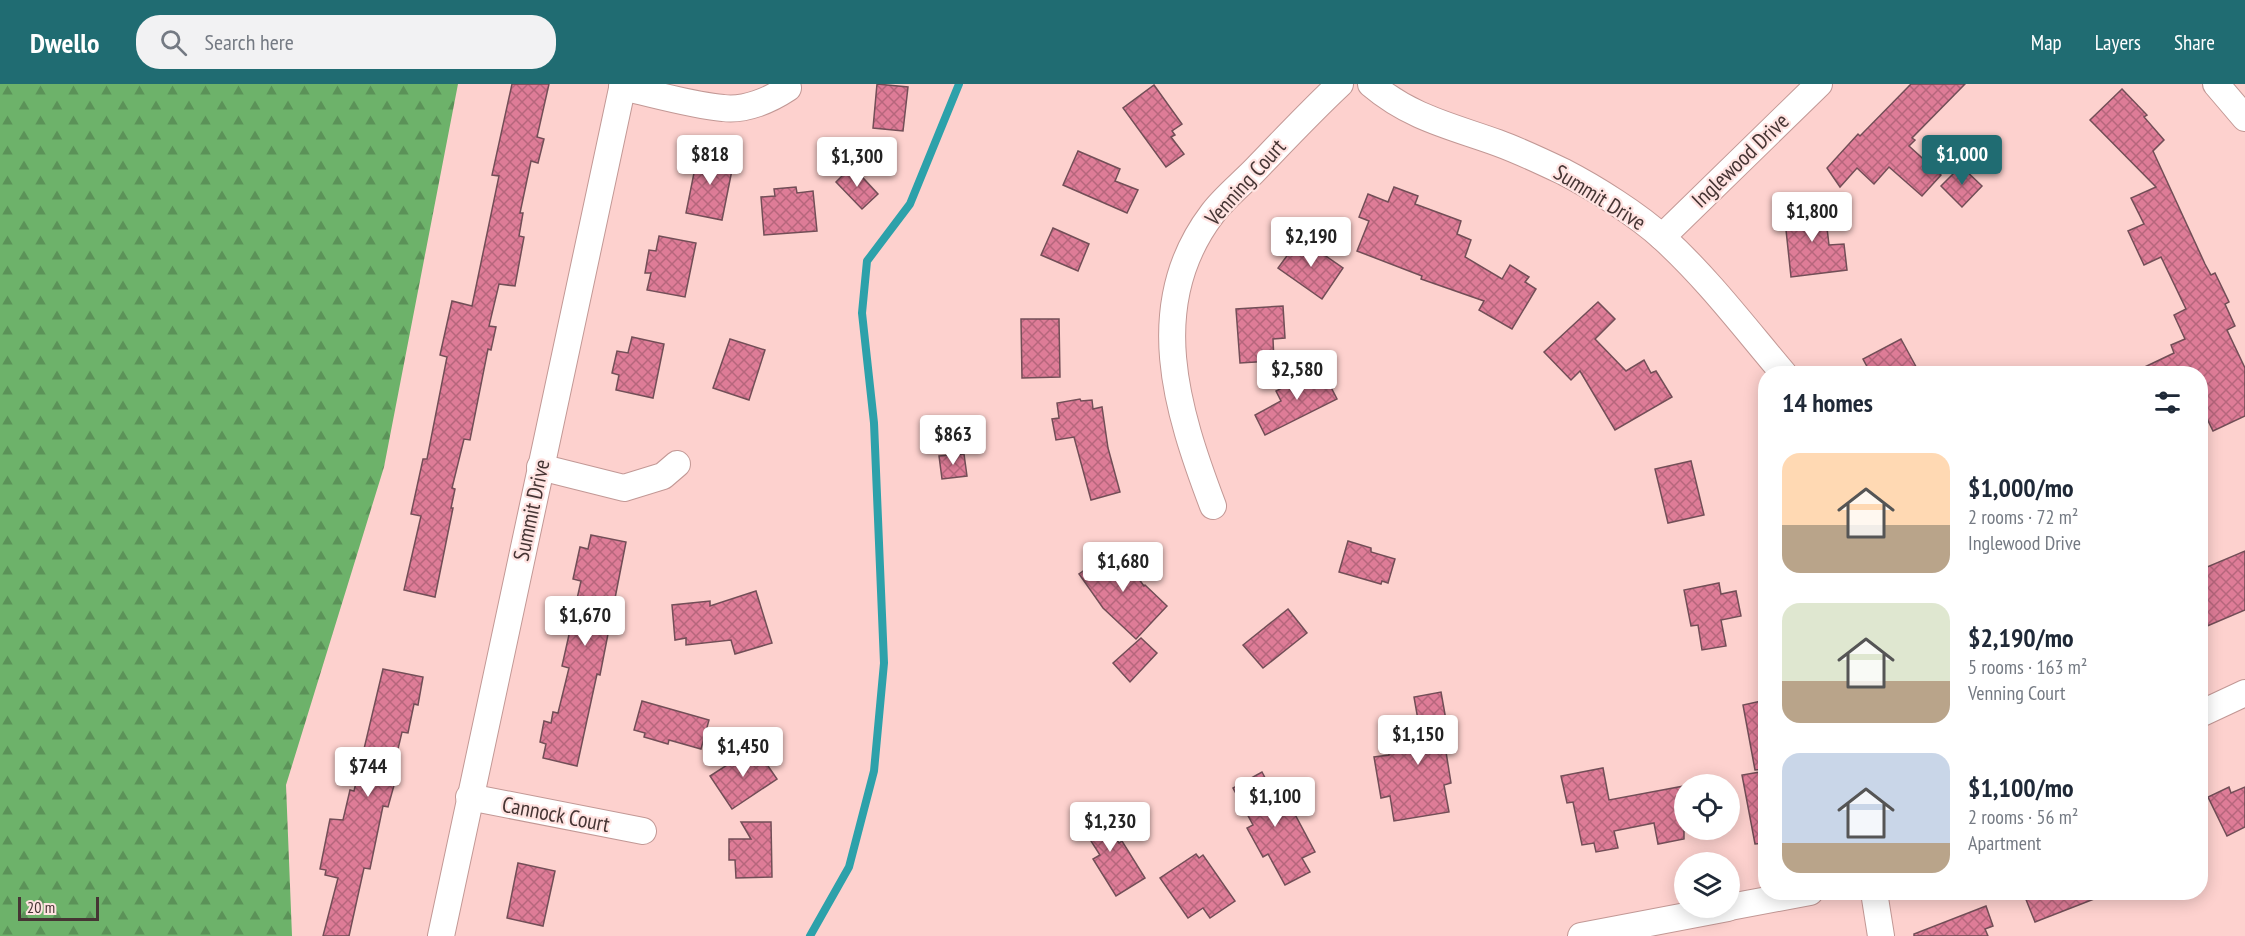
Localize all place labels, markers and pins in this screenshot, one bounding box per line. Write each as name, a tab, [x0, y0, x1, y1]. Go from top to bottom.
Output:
pin: $818	[674, 135, 746, 186]
pin: $1,000	[1913, 135, 2011, 186]
pin: $1,300	[808, 137, 906, 188]
pin: $1,800	[1763, 192, 1861, 243]
pin: $2,190	[1262, 217, 1360, 268]
pin: $2,580	[1248, 350, 1346, 401]
pin: $863	[917, 415, 989, 466]
pin: $1,680	[1074, 542, 1172, 593]
pin: $1,670	[536, 596, 634, 647]
pin: $1,150	[1369, 715, 1467, 766]
pin: $1,450	[694, 727, 792, 778]
pin: $744	[332, 747, 404, 798]
pin: $1,100	[1226, 777, 1324, 828]
pin: $1,230	[1061, 802, 1159, 853]

